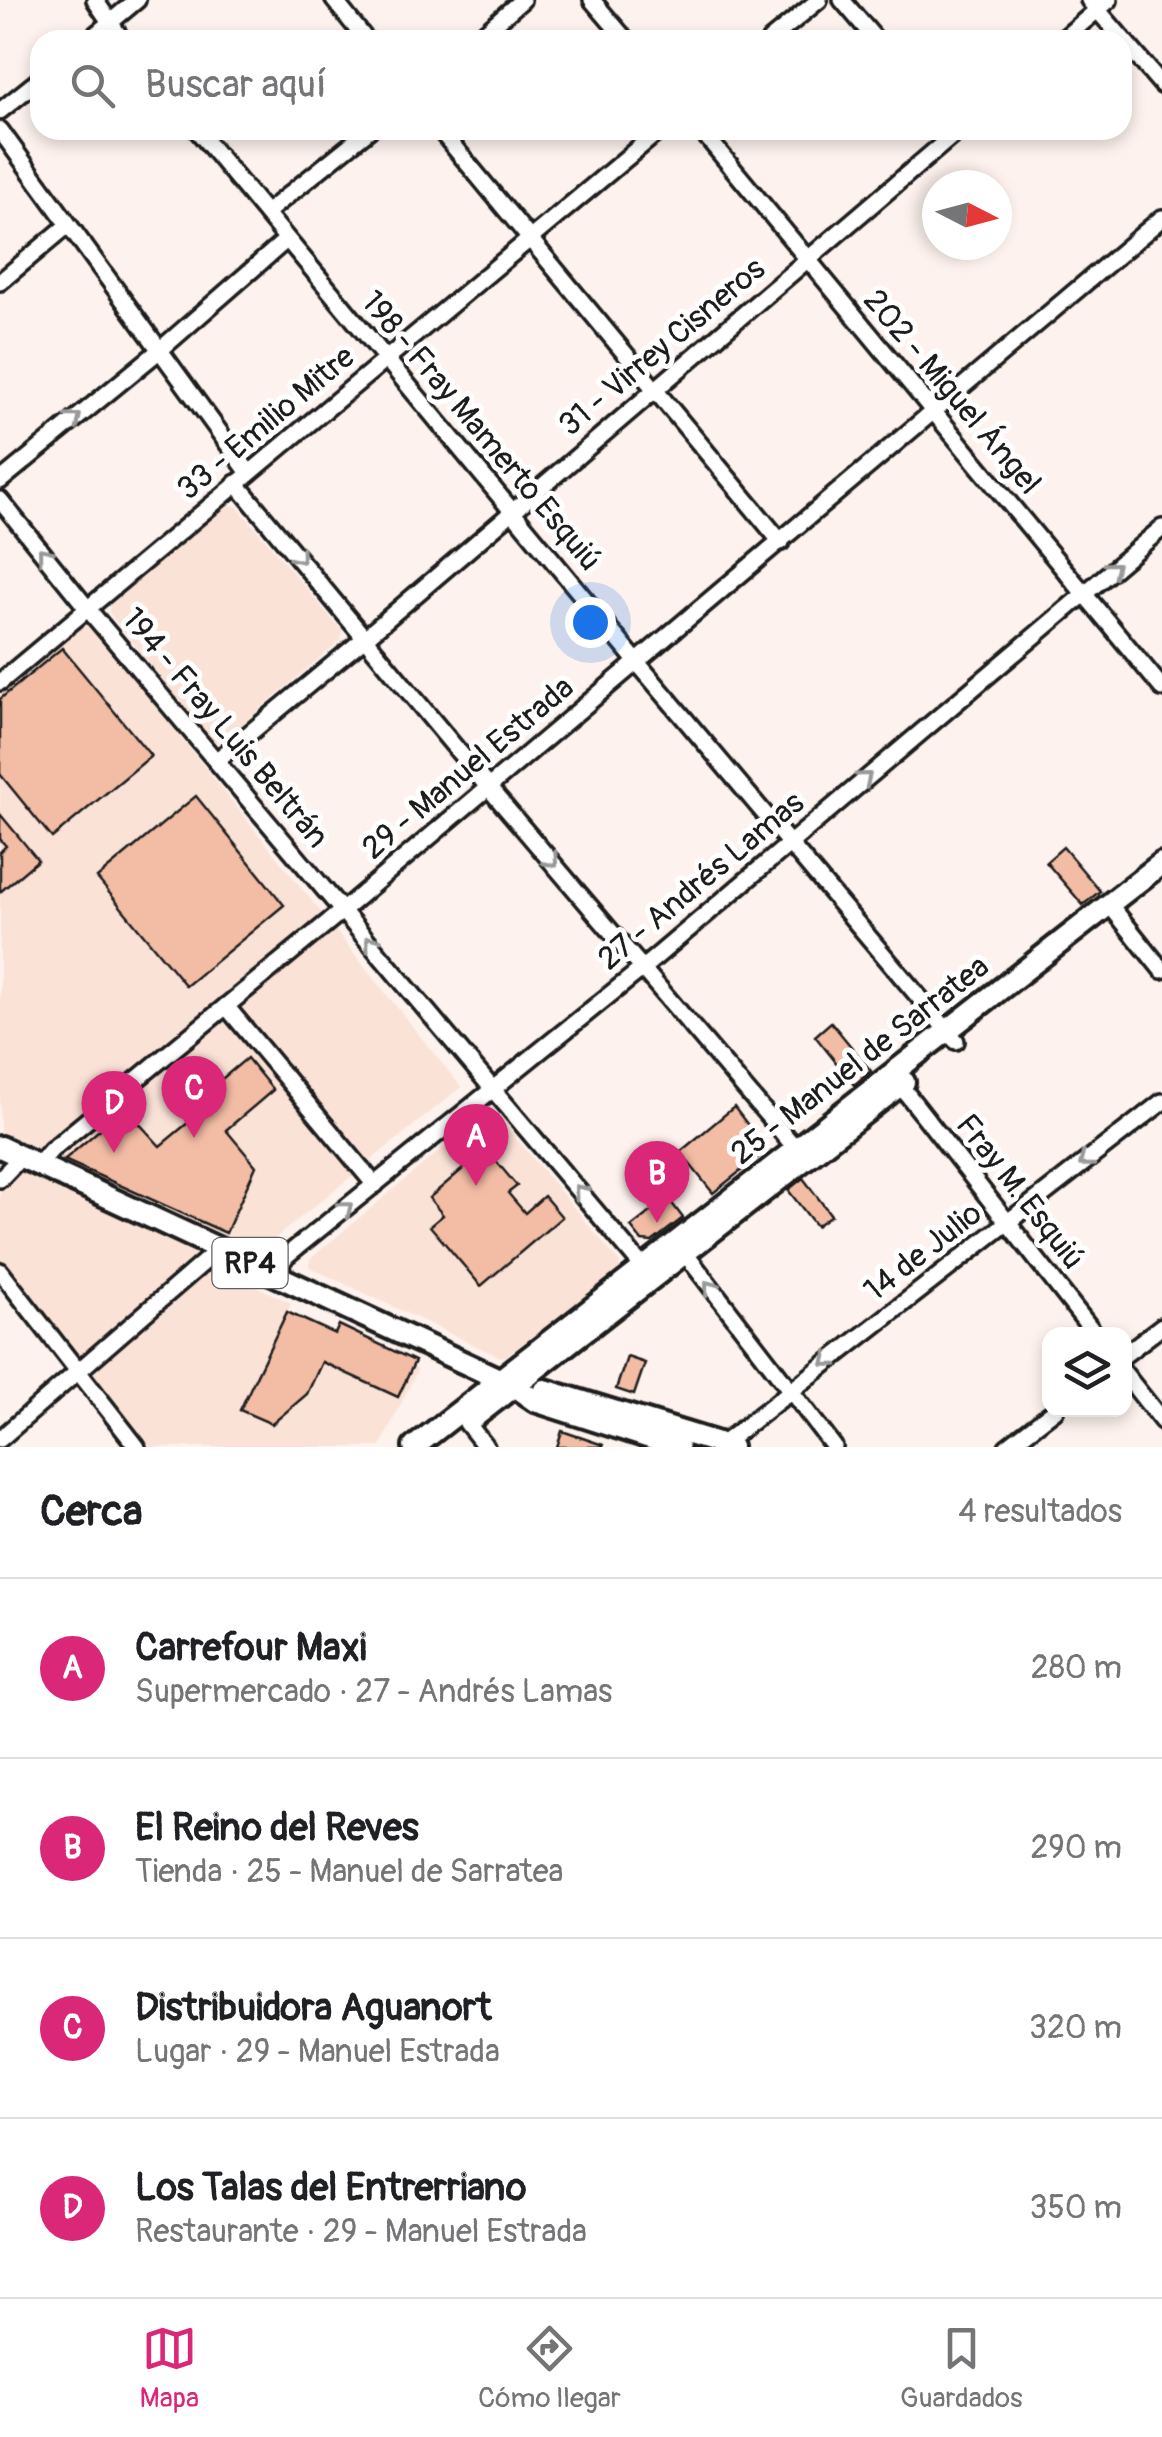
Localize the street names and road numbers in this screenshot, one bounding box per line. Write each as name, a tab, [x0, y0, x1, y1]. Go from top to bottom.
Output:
street label: 31 - Virrey Cisneros	[551, 249, 773, 445]
street label: 202 - Miguel Ángel	[855, 281, 1049, 503]
street label: 198 - Fray Mamerto Esquiú	[352, 283, 610, 579]
street label: 33 - Emilio Mitre	[169, 337, 363, 509]
street label: 194 - Fray Luis Beltrán	[113, 600, 337, 856]
street label: 29 - Manuel Estrada	[354, 668, 582, 868]
street label: 27 - Andrés Lamas	[590, 783, 812, 979]
street label: 25 - Manuel de Sarratea	[723, 947, 997, 1173]
street label: Fray M. Esquiú	[947, 1106, 1093, 1278]
street label: 14 de Julio	[856, 1194, 990, 1310]
road number: RP4	[212, 1238, 288, 1288]

